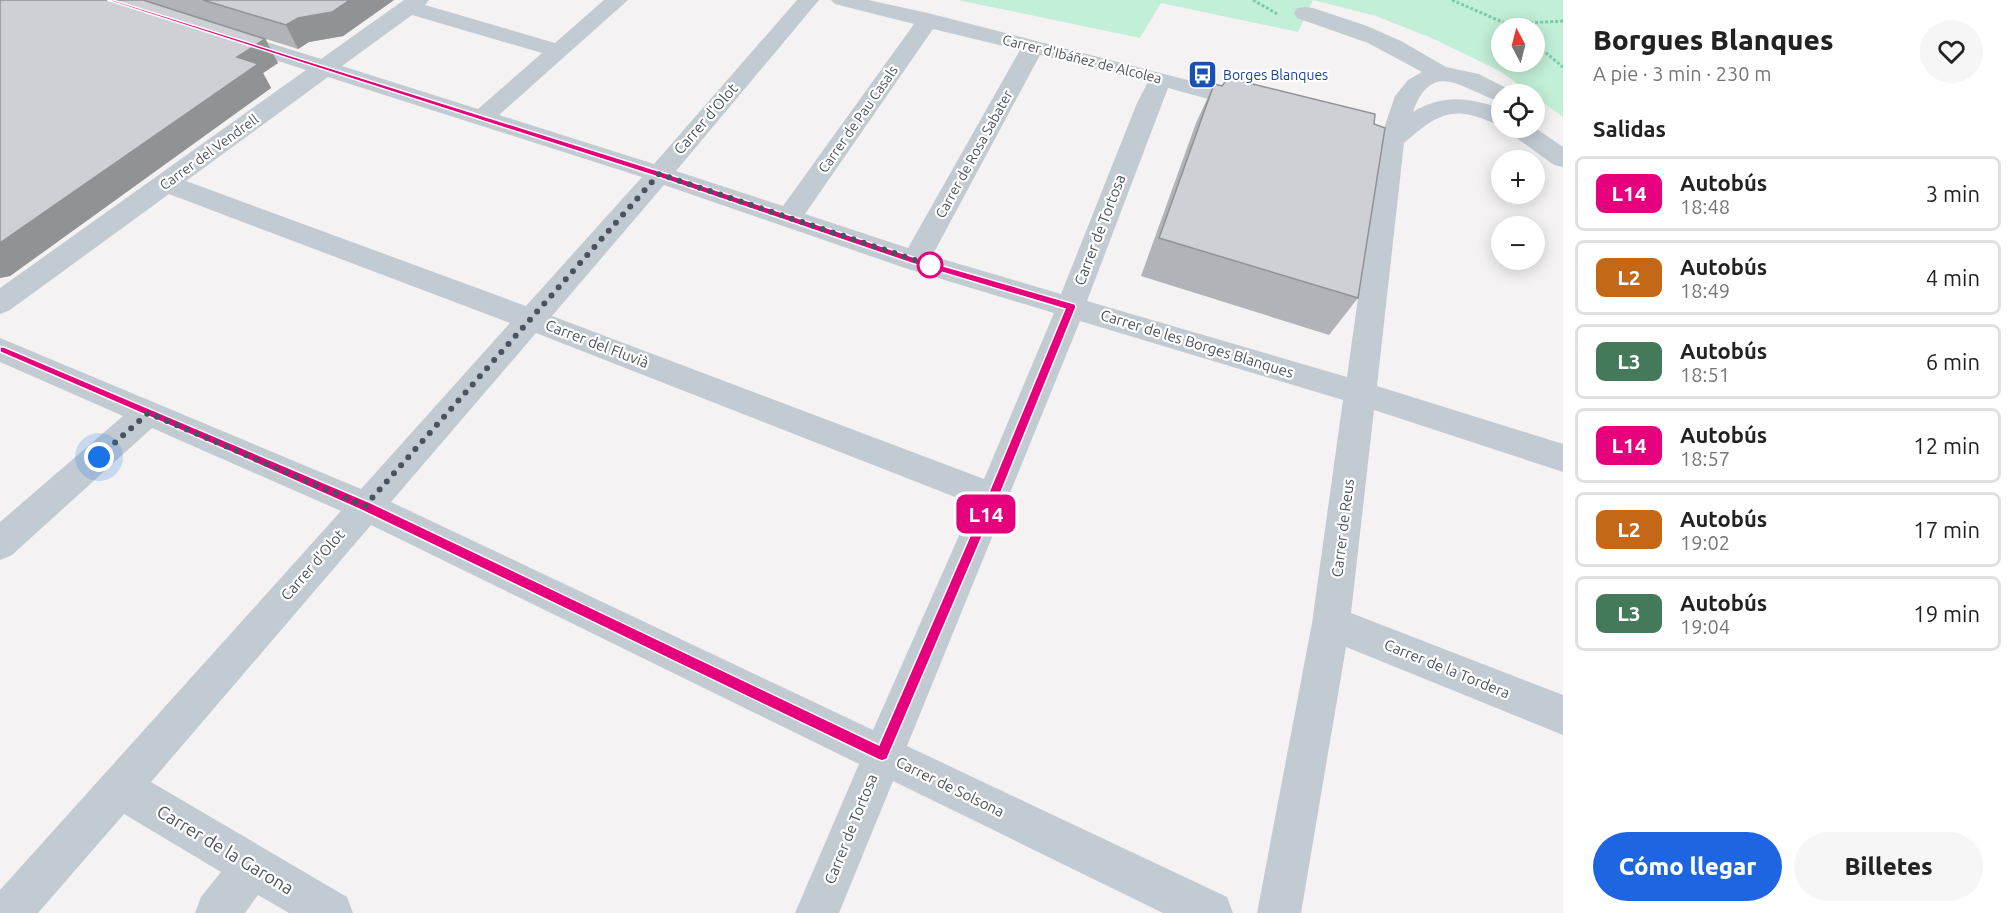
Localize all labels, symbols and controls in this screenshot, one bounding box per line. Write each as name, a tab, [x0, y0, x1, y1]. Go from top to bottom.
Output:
north arrow	[1491, 18, 1545, 72]
map controls	[1491, 18, 1545, 270]
button: heart	[1920, 20, 1983, 83]
text: Borgues Blanques	[1593, 24, 1834, 55]
street label: Carrer d'Ibáñez de Alcolea	[1001, 31, 1163, 87]
bus stop icon: Borges Blanques	[1186, 59, 1218, 91]
street label: Carrer de Pau Casals	[815, 62, 901, 176]
text: A pie · 3 min · 230 m	[1593, 62, 1771, 85]
place label: Borges Blanques	[1223, 67, 1328, 83]
street label: Carrer d'Olot	[670, 80, 741, 158]
button: locate	[1491, 84, 1545, 138]
street label: Carrer de Rosa Sabater	[932, 87, 1016, 221]
street label: Carrer del Vendrell	[157, 111, 262, 193]
text: Salidas	[1593, 116, 1666, 141]
button: +	[1491, 150, 1545, 204]
text: Autobús	[1680, 170, 1767, 195]
street label: Carrer de Tortosa	[1071, 172, 1128, 288]
text: L14	[1611, 181, 1647, 205]
text: 3 min	[1926, 181, 1980, 206]
text: 18:48	[1680, 195, 1730, 218]
button: −	[1491, 216, 1545, 270]
unlabelled marker	[917, 252, 943, 278]
text: Autobús	[1680, 254, 1767, 279]
text: L2	[1617, 265, 1641, 289]
text: 4 min	[1926, 265, 1980, 290]
text: 18:49	[1680, 279, 1730, 302]
street label: Carrer de les Borges Blanques	[1099, 306, 1296, 381]
street label: Carrer del Fluvià	[543, 316, 651, 371]
text: Autobús	[1680, 338, 1767, 363]
text: L3	[1617, 349, 1641, 373]
text: 6 min	[1926, 349, 1980, 374]
text: 18:51	[1680, 363, 1730, 386]
text: Autobús	[1680, 422, 1767, 447]
text: L14	[1611, 433, 1647, 457]
text: 12 min	[1913, 433, 1980, 458]
your location	[84, 442, 114, 472]
text: 18:57	[1680, 447, 1730, 470]
street label: Carrer de Reus	[1328, 478, 1357, 578]
line badge: L14	[952, 494, 1020, 534]
text: L14	[968, 502, 1004, 526]
text: Autobús	[1680, 506, 1767, 531]
text: L2	[1617, 517, 1641, 541]
text: 17 min	[1913, 517, 1980, 542]
street label: Carrer d'Olot	[277, 526, 348, 604]
text: 19:02	[1680, 531, 1730, 554]
text: Autobús	[1680, 590, 1767, 615]
text: L3	[1617, 601, 1641, 625]
text: 19 min	[1913, 601, 1980, 626]
text: 19:04	[1680, 615, 1730, 638]
street label: Carrer de la Tordera	[1382, 636, 1512, 701]
street label: Carrer de Solsona	[893, 753, 1007, 820]
street label: Carrer de Tortosa	[821, 771, 880, 886]
street label: Carrer de la Garona	[154, 801, 297, 898]
button: Cómo llegar	[1593, 832, 1782, 901]
button: Billetes	[1794, 832, 1983, 901]

